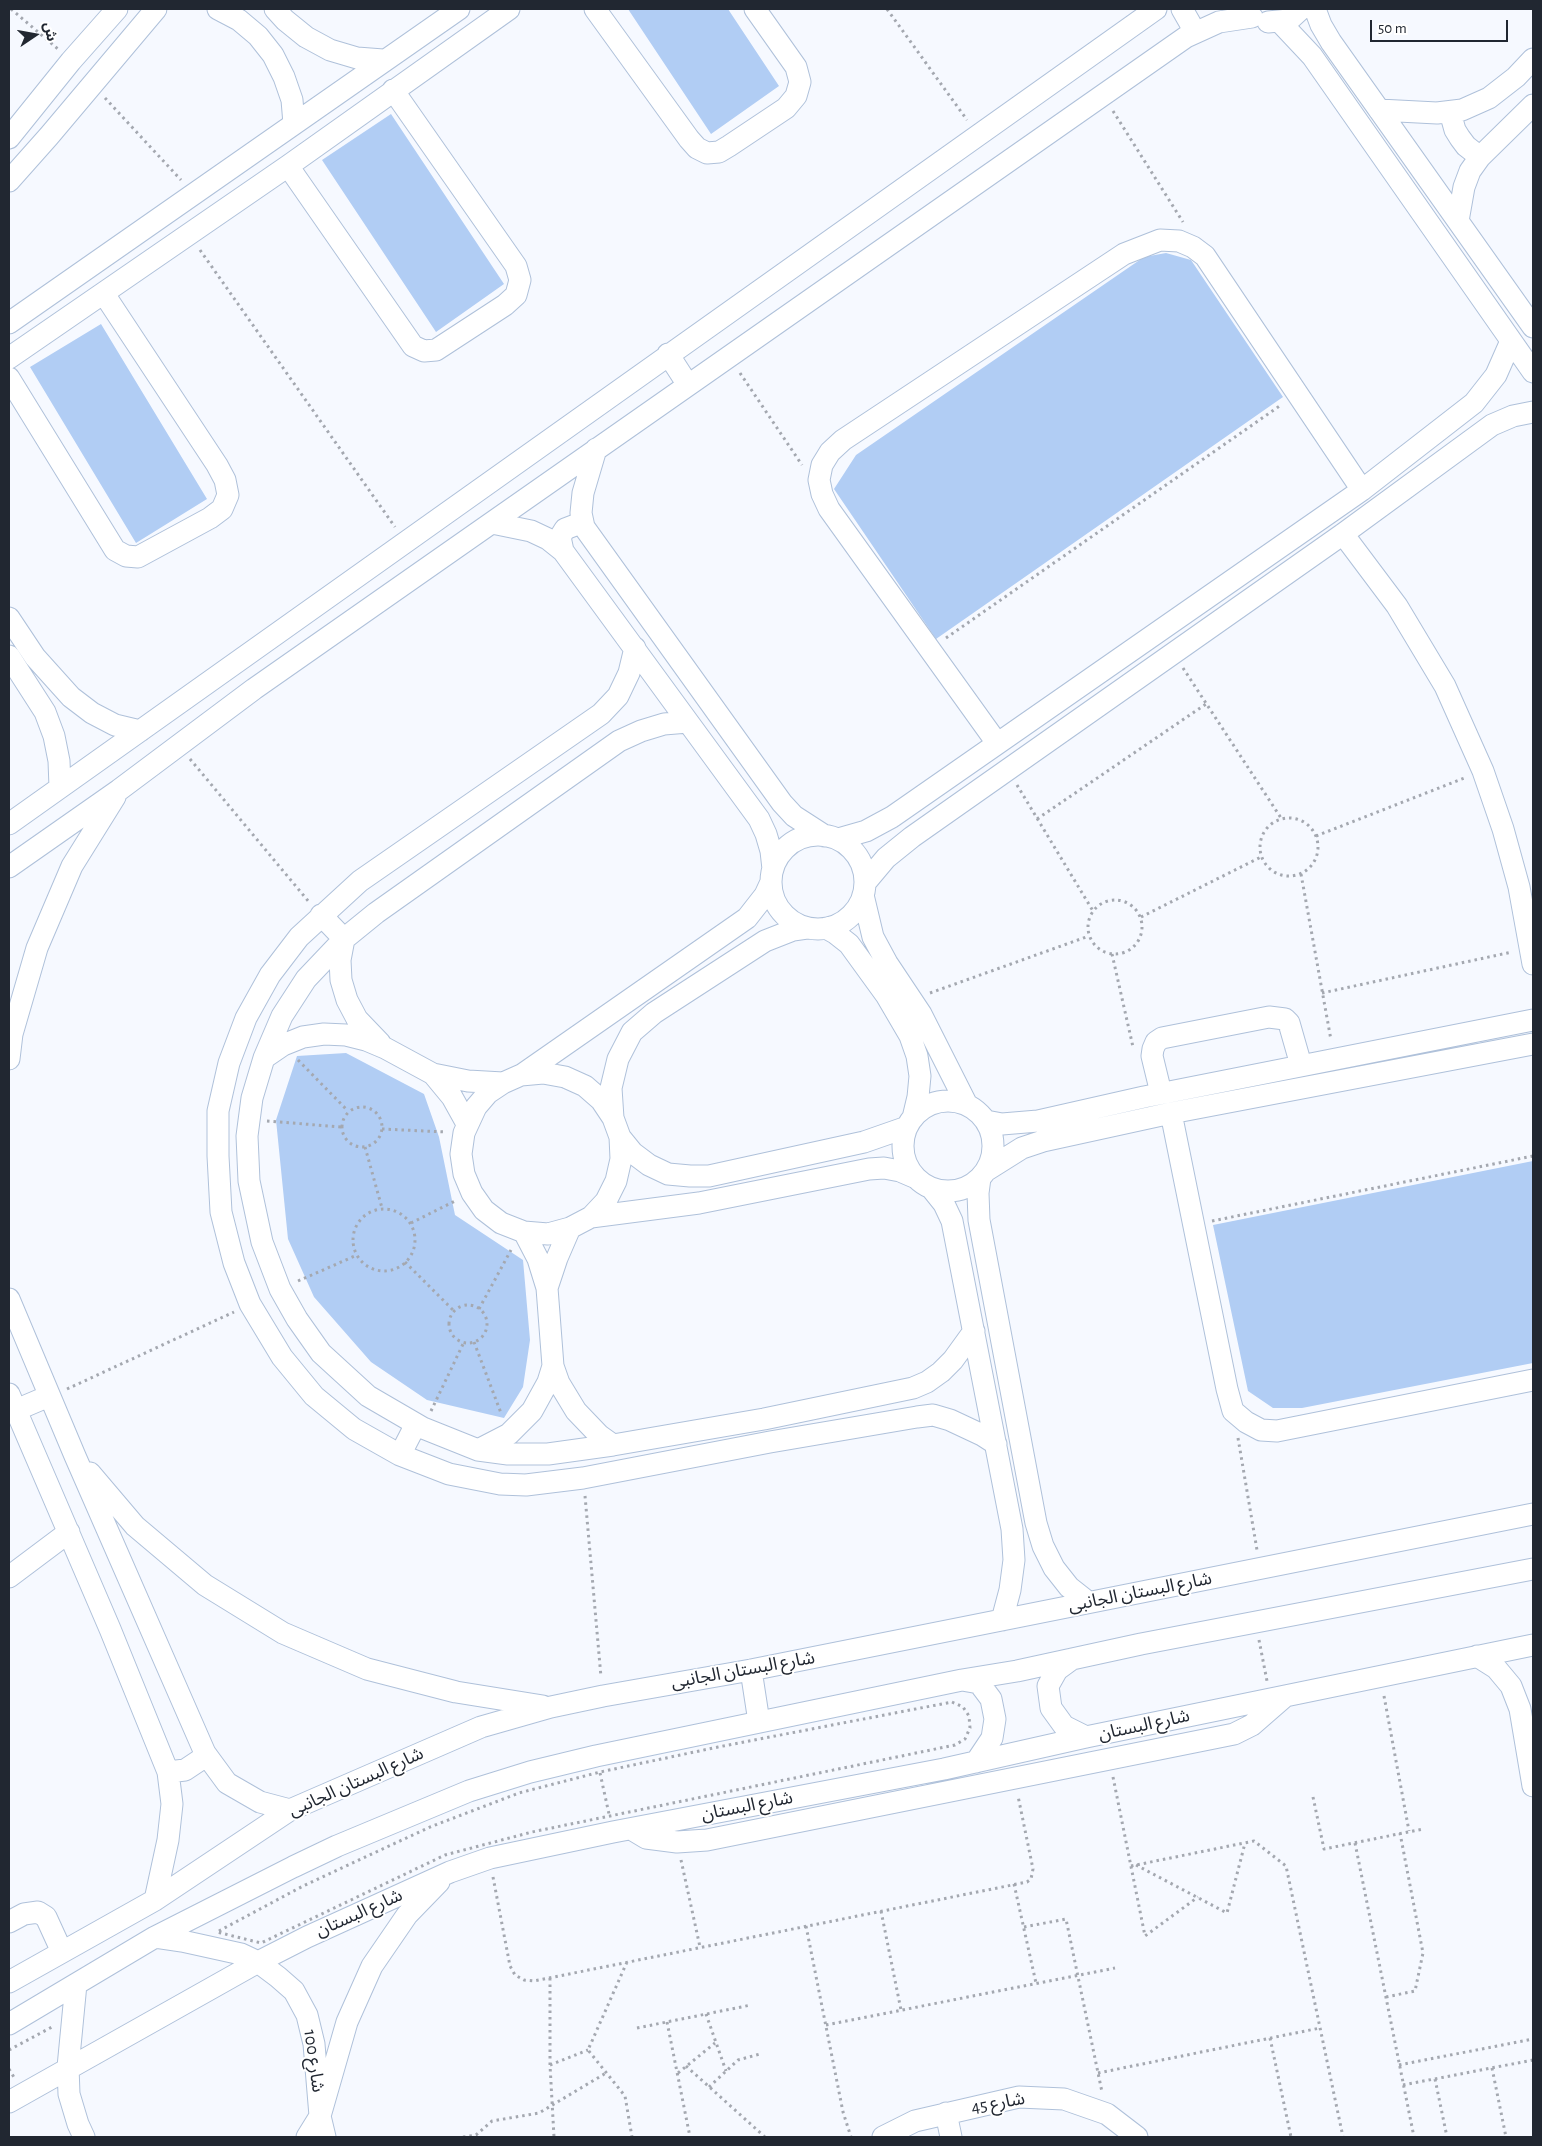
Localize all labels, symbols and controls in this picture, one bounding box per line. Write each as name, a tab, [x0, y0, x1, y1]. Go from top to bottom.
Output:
north arrow	[10, 10, 60, 60]
scale bar	[1372, 10, 1510, 42]
text: ش	[41, 21, 59, 43]
text: 50 m	[1378, 21, 1407, 36]
street label: شارع البستان الجانبى	[1066, 1568, 1214, 1616]
street label: شارع البستان الجانبى	[669, 1647, 817, 1693]
street label: شارع البستان	[1096, 1705, 1192, 1745]
street label: شارع البستان الجانبى	[285, 1743, 427, 1821]
street label: شارع البستان	[699, 1787, 795, 1825]
street label: شارع البستان	[312, 1884, 406, 1942]
street label: شارع 100	[299, 2028, 329, 2094]
street label: شارع 45	[969, 2088, 1027, 2118]

